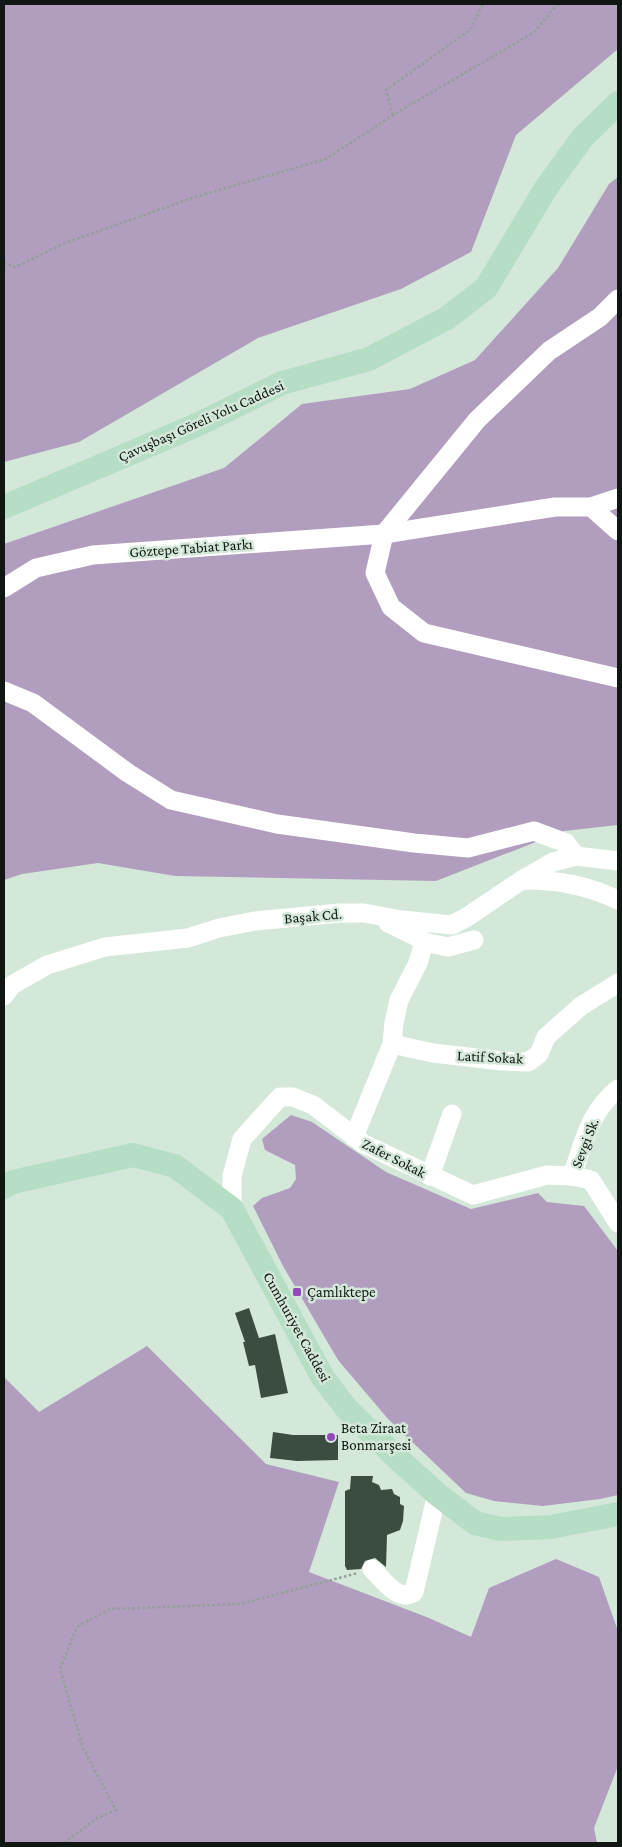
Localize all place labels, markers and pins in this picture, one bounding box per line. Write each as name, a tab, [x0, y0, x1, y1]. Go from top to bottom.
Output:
place label: Çamlıktepe	[307, 1284, 376, 1301]
marker: Çamlıktepe	[291, 1286, 303, 1298]
place label: Beta Ziraat Bonmarşesi	[341, 1420, 411, 1454]
marker: Beta Ziraat Bonmarşesi	[325, 1431, 337, 1443]

